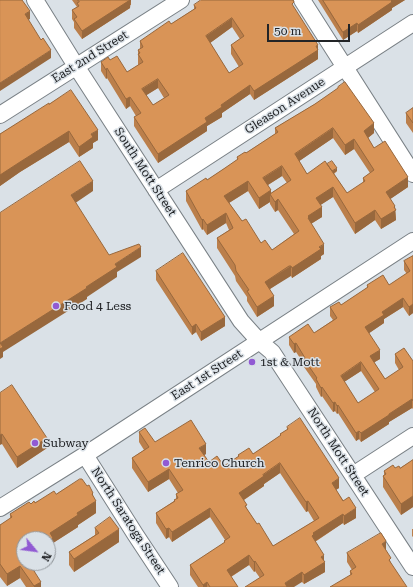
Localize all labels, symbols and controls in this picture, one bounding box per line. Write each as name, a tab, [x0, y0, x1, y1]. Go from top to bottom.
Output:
scale bar	[269, 16, 352, 42]
text: 50 m	[274, 24, 301, 38]
street label: East 2nd Street	[49, 28, 131, 86]
street label: Gleason Avenue	[242, 75, 328, 137]
street label: South Mott Street	[111, 125, 179, 219]
place label: Food 4 Less	[64, 299, 131, 313]
marker: Food 4 Less	[51, 301, 61, 311]
street label: East 1st Street	[169, 347, 245, 403]
place label: 1st & Mott	[260, 355, 320, 369]
marker: 1st & Mott	[247, 357, 257, 367]
street label: North Mott Street	[304, 405, 372, 499]
place label: Subway	[43, 436, 89, 450]
marker: Subway	[30, 438, 40, 448]
place label: Tenrico Church	[174, 456, 264, 470]
marker: Tenrico Church	[161, 458, 171, 468]
street label: North Saratoga Street	[88, 465, 168, 577]
north arrow	[16, 531, 56, 571]
text: N	[38, 550, 54, 563]

